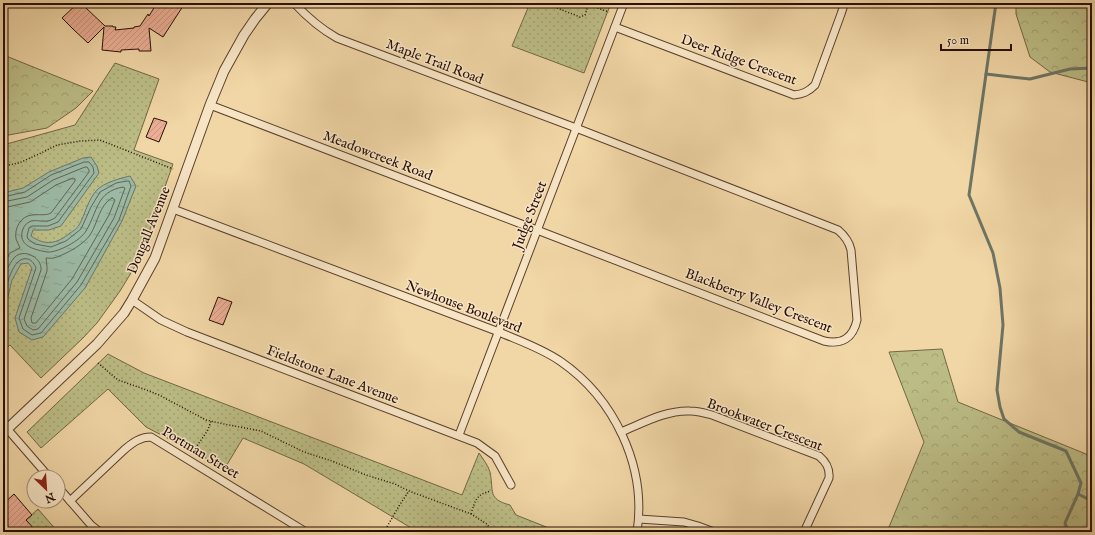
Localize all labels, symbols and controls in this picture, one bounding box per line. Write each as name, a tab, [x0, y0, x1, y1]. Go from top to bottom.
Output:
scale bar	[941, 26, 1011, 52]
street label: Deer Ridge Crescent	[678, 31, 799, 89]
text: 50 m	[947, 33, 969, 48]
street label: Maple Trail Road	[384, 35, 486, 89]
street label: Meadowcreek Road	[320, 127, 435, 185]
street label: Judge Street	[508, 178, 551, 254]
street label: Dougall Avenue	[123, 183, 175, 277]
street label: Blackberry Valley Crescent	[683, 265, 835, 337]
street label: Newhouse Boulevard	[403, 277, 525, 338]
street label: Fieldstone Lane Avenue	[264, 341, 402, 409]
street label: Brookwater Crescent	[704, 395, 825, 455]
street label: Portman Street	[158, 423, 243, 483]
north arrow	[26, 469, 66, 509]
text: N	[42, 488, 58, 506]

